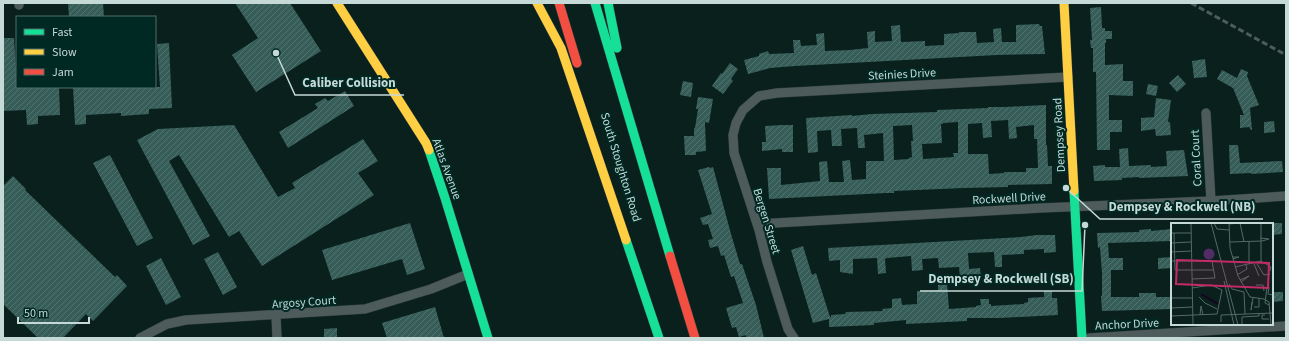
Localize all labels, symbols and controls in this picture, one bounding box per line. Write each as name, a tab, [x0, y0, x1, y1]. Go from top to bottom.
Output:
legend	[16, 16, 156, 88]
text: Fast	[52, 24, 72, 41]
text: Slow	[52, 44, 77, 61]
text: Jam	[52, 64, 74, 81]
street label: Steinies Drive	[868, 64, 936, 85]
callout: Caliber Collision	[295, 70, 404, 95]
text: Caliber Collision	[302, 74, 396, 92]
street label: Dempsey Road	[1049, 97, 1070, 173]
street label: South Stoughton Road	[596, 111, 645, 224]
street label: Coral Court	[1187, 129, 1206, 187]
street label: Atlas Avenue	[428, 136, 465, 202]
street label: Bergen Street	[748, 186, 785, 256]
street label: Rockwell Drive	[972, 188, 1046, 209]
callout: Dempsey & Rockwell (NB)	[1100, 194, 1263, 219]
text: Dempsey & Rockwell (NB)	[1108, 198, 1256, 216]
inset map	[1171, 223, 1273, 325]
callout: Dempsey & Rockwell (SB)	[920, 266, 1082, 291]
text: Dempsey & Rockwell (SB)	[928, 270, 1074, 288]
street label: Argosy Court	[271, 292, 337, 313]
scale bar	[18, 299, 89, 325]
text: 50 m	[24, 305, 48, 322]
street label: Anchor Drive	[1095, 314, 1160, 335]

